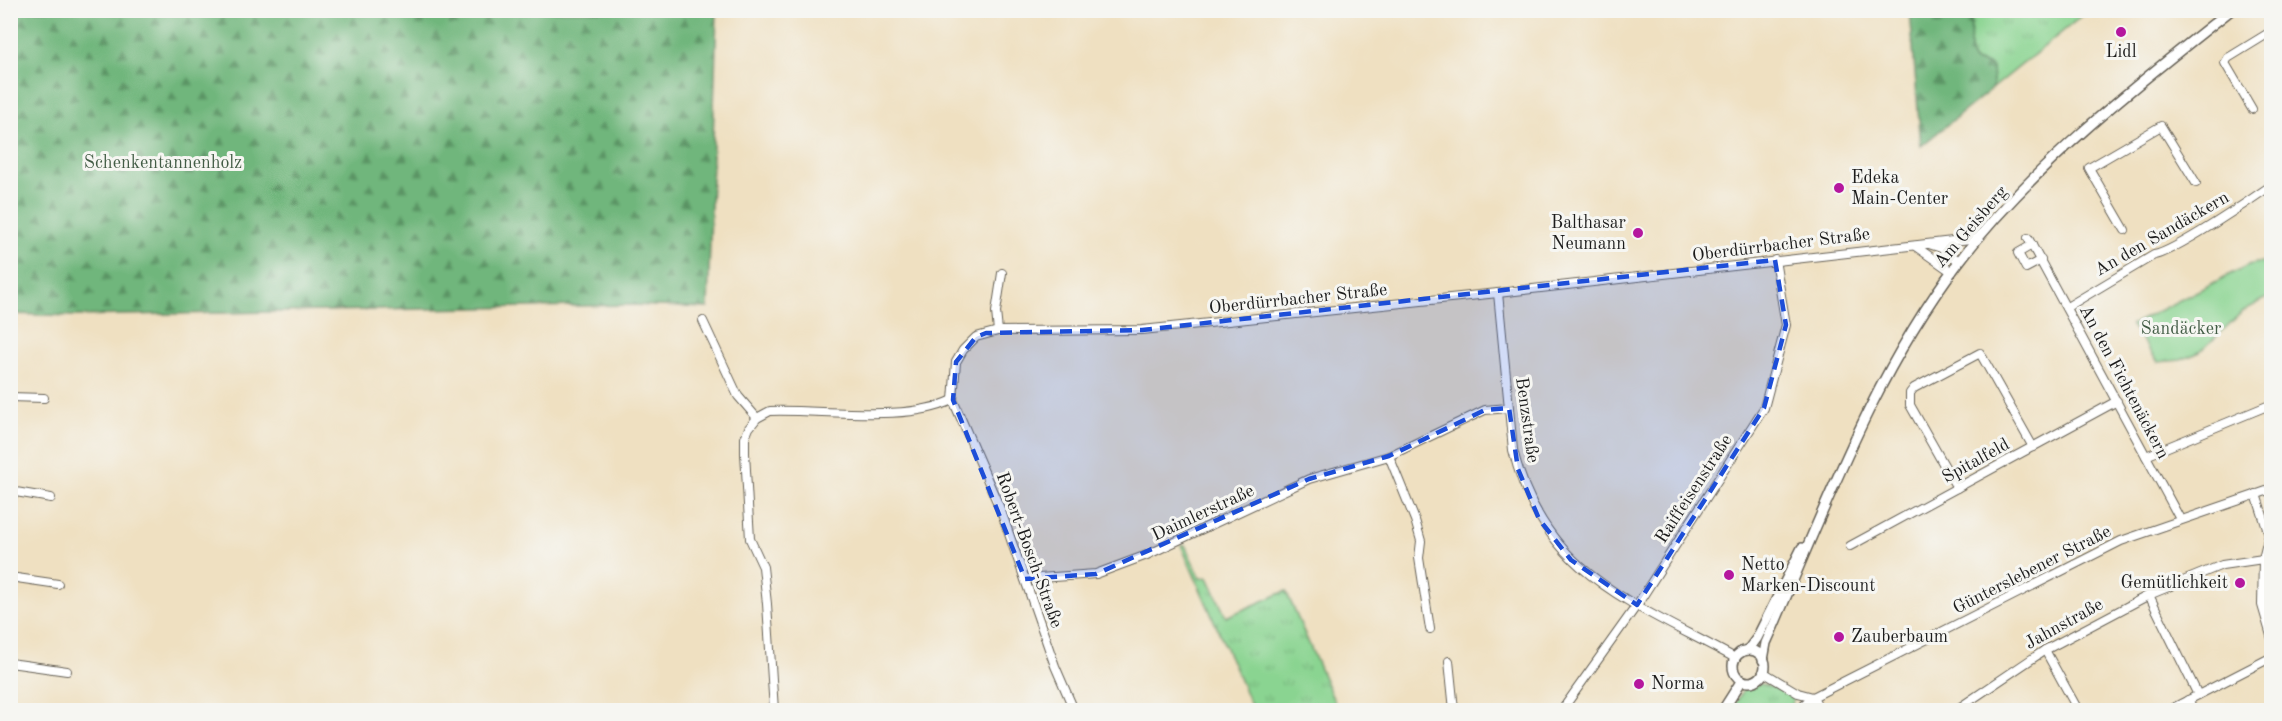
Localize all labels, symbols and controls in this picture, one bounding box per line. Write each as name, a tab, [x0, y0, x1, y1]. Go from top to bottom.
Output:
marker: Lidl	[2114, 25, 2128, 39]
place label: Lidl	[2105, 43, 2137, 61]
park label: Schenkentannenholz	[84, 154, 242, 172]
place label: Edeka Main-Center	[1851, 169, 1949, 208]
marker: Edeka Main-Center	[1832, 181, 1846, 195]
street label: Am Geisberg	[1931, 183, 2011, 271]
street label: An den Sandäckern	[2092, 188, 2232, 280]
place label: Balthasar Neumann	[1551, 214, 1627, 253]
street label: Oberdürrbacher Straße	[1691, 225, 1871, 265]
marker: Balthasar Neumann	[1631, 226, 1645, 240]
street label: Oberdürrbacher Straße	[1208, 281, 1388, 317]
street label: An den Fichtenäckern	[2076, 302, 2172, 462]
park label: Sandäcker	[2141, 320, 2222, 338]
street label: Benzstraße	[1512, 376, 1542, 464]
street label: Raiffeisenstraße	[1652, 431, 1736, 547]
street label: Spitalfeld	[1939, 435, 2013, 487]
street label: Robert-Bosch-Straße	[992, 470, 1066, 630]
street label: Daimlerstraße	[1149, 481, 1257, 545]
street label: Günterslebener Straße	[1950, 522, 2114, 618]
place label: Netto Marken-Discount	[1741, 556, 1876, 595]
marker: Netto Marken-Discount	[1722, 568, 1736, 582]
place label: Gemütlichkeit	[2120, 574, 2228, 592]
marker: Gemütlichkeit	[2233, 576, 2247, 590]
street label: Jahnstraße	[2022, 595, 2106, 653]
place label: Zauberbaum	[1851, 628, 1948, 646]
marker: Zauberbaum	[1832, 630, 1846, 644]
place label: Norma	[1651, 675, 1704, 693]
marker: Norma	[1632, 677, 1646, 691]

